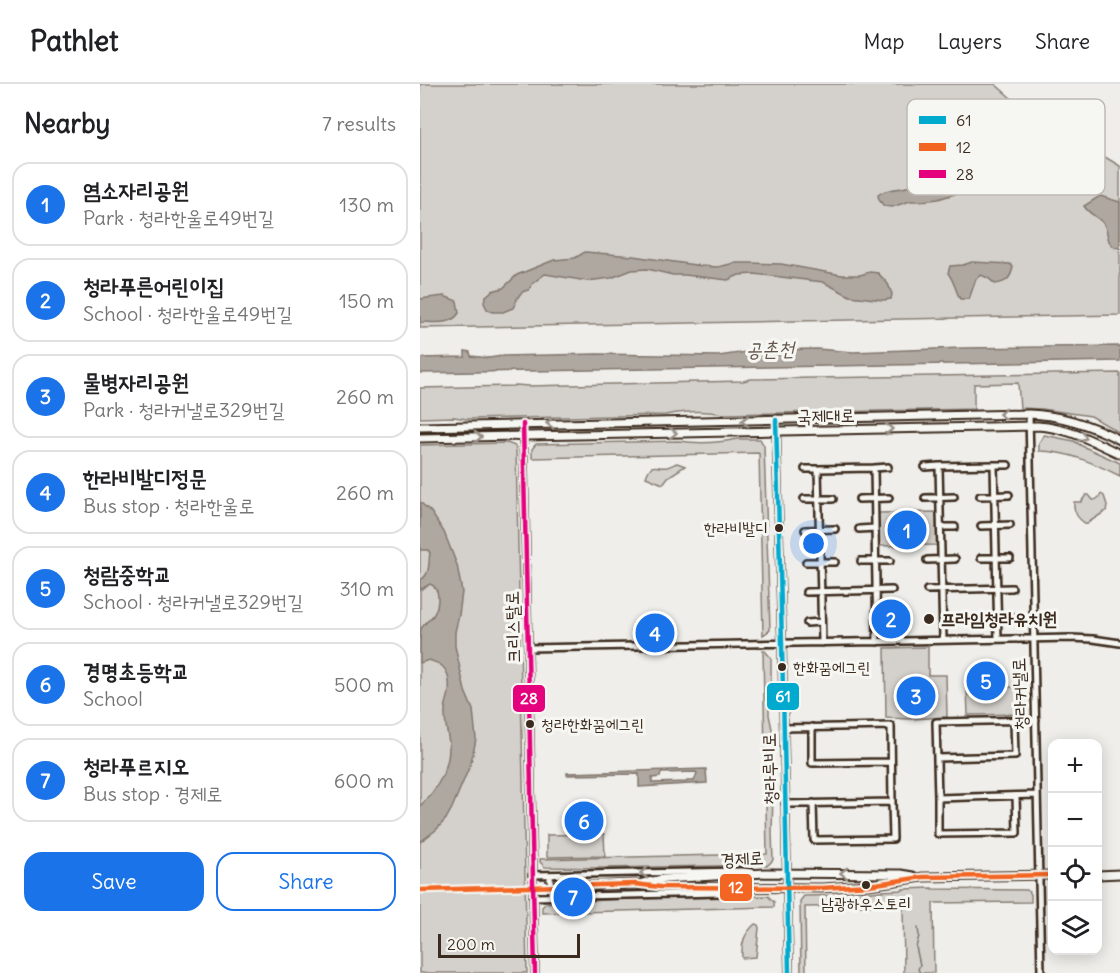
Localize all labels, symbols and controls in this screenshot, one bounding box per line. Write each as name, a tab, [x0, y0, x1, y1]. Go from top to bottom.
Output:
text: Pathlet	[30, 23, 119, 59]
text: Map	[864, 28, 904, 55]
text: Layers	[937, 28, 1002, 55]
text: Share	[1035, 28, 1090, 55]
legend	[907, 99, 1105, 195]
text: Nearby	[24, 107, 110, 140]
text: 61	[956, 110, 972, 130]
text: 7 results	[322, 111, 396, 136]
text: 12	[956, 137, 971, 157]
text: 28	[956, 164, 974, 184]
text: 염소자리공원	[83, 176, 189, 204]
text: 1	[42, 192, 49, 217]
text: 130 m	[339, 192, 394, 217]
text: Park · 청라한울로49번길	[83, 205, 274, 230]
text: 청라푸른어린이집	[83, 272, 225, 300]
text: 2	[40, 288, 51, 313]
text: 150 m	[339, 288, 394, 313]
text: School · 청라한울로49번길	[83, 301, 292, 326]
water label: 공촌천	[746, 336, 796, 361]
text: 물병자리공원	[83, 368, 189, 396]
text: 3	[40, 384, 51, 409]
text: 260 m	[336, 384, 394, 409]
text: Park · 청라커낼로329번길	[83, 397, 285, 422]
street label: 국제대로	[797, 403, 855, 428]
one-way arrow	[999, 408, 1008, 420]
one-way arrow	[741, 414, 750, 427]
one-way arrow	[546, 417, 555, 429]
one-way arrow	[885, 423, 894, 436]
one-way arrow	[669, 427, 678, 439]
one-way arrow	[1076, 430, 1087, 442]
one-way arrow	[474, 431, 483, 443]
text: 한라비발디정문	[83, 464, 207, 492]
text: 4	[40, 480, 51, 505]
text: 260 m	[336, 480, 394, 505]
text: Bus stop · 청라한울로	[83, 493, 255, 518]
pin: 1	[888, 508, 926, 552]
place label: 한라비발디	[704, 518, 768, 538]
marker: 한라비발디	[773, 522, 785, 534]
your location	[799, 529, 828, 558]
text: 청람중학교	[83, 560, 172, 588]
text: 5	[40, 576, 51, 601]
text: 310 m	[339, 576, 394, 601]
text: School · 청라커낼로329번길	[83, 589, 303, 614]
street label: 크리스탈로	[500, 591, 525, 663]
pin: 2	[872, 596, 910, 642]
place label: 프라임청라유치원	[941, 607, 1057, 630]
pin: 4	[636, 610, 674, 656]
marker: 프라임청라유치원	[922, 612, 936, 626]
text: 경명초등학교	[83, 657, 189, 685]
place label: 한화꿈에그린	[793, 657, 870, 677]
street label: 청라커낼로	[1007, 657, 1032, 731]
pin: 5	[966, 658, 1006, 704]
marker: 한화꿈에그린	[776, 661, 788, 673]
text: 6	[40, 672, 51, 697]
text: 500 m	[334, 672, 394, 697]
pin: 3	[896, 674, 936, 718]
line badge: 61	[766, 682, 800, 711]
line badge: 28	[512, 684, 546, 713]
text: School	[83, 686, 143, 711]
text: 61	[775, 686, 791, 706]
text: 28	[520, 688, 538, 708]
place label: 청라한화꿈에그린	[541, 714, 644, 734]
marker: 청라한화꿈에그린	[524, 718, 536, 730]
street label: 청라루비로	[757, 733, 782, 805]
map controls	[1048, 739, 1102, 955]
button: +	[1048, 739, 1102, 793]
text: 청라푸르지오	[83, 752, 189, 780]
text: 7	[41, 768, 50, 793]
text: 600 m	[334, 768, 394, 793]
text: Bus stop · 경제로	[83, 781, 222, 806]
button: −	[1048, 793, 1102, 847]
pin: 6	[564, 798, 604, 844]
street label: 경제로	[720, 846, 764, 871]
button: locate	[1048, 847, 1102, 901]
button: Save	[24, 852, 204, 911]
button: Share	[216, 852, 396, 911]
one-way arrow	[639, 866, 648, 879]
one-way arrow	[840, 867, 849, 879]
line badge: 12	[719, 873, 753, 902]
pin: 7	[554, 874, 592, 920]
text: 12	[728, 877, 744, 897]
marker: 남광하우스토리	[860, 879, 872, 891]
place label: 남광하우스토리	[821, 893, 911, 913]
button: layers	[1048, 901, 1102, 955]
scale bar	[438, 931, 580, 958]
text: 200 m	[447, 934, 495, 954]

